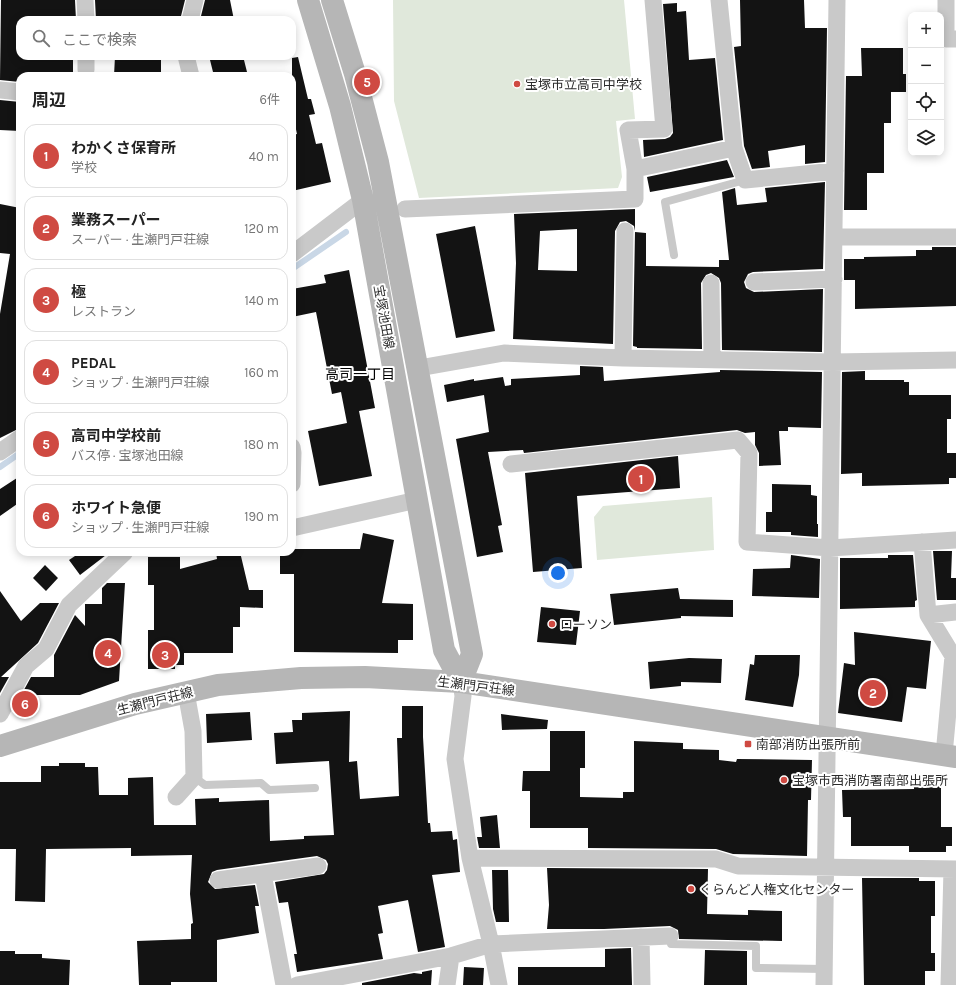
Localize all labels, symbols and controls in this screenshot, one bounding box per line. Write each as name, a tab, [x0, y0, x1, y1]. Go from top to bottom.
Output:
map controls	[908, 12, 944, 156]
button: +	[908, 12, 944, 48]
search box	[16, 16, 296, 60]
icon: search	[30, 27, 52, 49]
text: ここで検索	[62, 31, 137, 49]
button: −	[908, 48, 944, 84]
pin: 5	[354, 67, 380, 97]
place label: 宝塚市立高司中学校	[525, 77, 642, 92]
marker: 宝塚市立高司中学校	[512, 79, 522, 89]
button: locate	[908, 84, 944, 120]
text: 周辺	[32, 90, 66, 110]
text: 6件	[260, 92, 280, 107]
button: layers	[908, 120, 944, 156]
text: わかくさ保育所	[71, 139, 176, 157]
text: 1	[44, 149, 48, 164]
text: 40 m	[249, 149, 279, 164]
text: 学校	[71, 160, 97, 175]
text: 業務スーパー	[71, 211, 161, 229]
text: 2	[42, 221, 50, 236]
text: 120 m	[244, 221, 279, 236]
text: スーパー · 生瀬門戸荘線	[71, 232, 209, 247]
text: 極	[71, 283, 86, 301]
street label: 宝塚池田線	[371, 284, 397, 350]
text: 3	[42, 293, 50, 308]
text: 140 m	[244, 293, 279, 308]
text: レストラン	[71, 304, 136, 319]
text: PEDAL	[71, 354, 116, 372]
text: 4	[42, 365, 50, 380]
text: 160 m	[244, 365, 279, 380]
district label: 高司一丁目	[325, 366, 395, 383]
text: ショップ · 生瀬門戸荘線	[71, 375, 210, 390]
text: 高司中学校前	[71, 427, 161, 445]
text: 5	[42, 437, 50, 452]
text: 180 m	[244, 437, 279, 452]
text: バス停 · 宝塚池田線	[71, 448, 184, 463]
pin: 1	[628, 464, 654, 494]
text: ホワイト急便	[71, 499, 161, 517]
text: 6	[42, 509, 50, 524]
text: 190 m	[244, 509, 279, 524]
text: ショップ · 生瀬門戸荘線	[71, 520, 210, 535]
your location	[548, 563, 568, 583]
place label: ローソン	[560, 617, 612, 632]
marker: ローソン	[547, 619, 557, 629]
pin: 4	[95, 638, 121, 668]
pin: 3	[152, 640, 178, 670]
street label: 生瀬門戸荘線	[436, 674, 516, 698]
pin: 2	[860, 678, 886, 708]
street label: 生瀬門戸荘線	[115, 684, 195, 718]
pin: 6	[12, 689, 38, 719]
place label: 南部消防出張所前	[756, 737, 860, 752]
marker: 南部消防出張所前	[743, 739, 753, 749]
place label: 宝塚市西消防署南部出張所	[792, 773, 948, 788]
marker: 宝塚市西消防署南部出張所	[779, 775, 789, 785]
place label: くらんど人権文化センター	[699, 882, 855, 897]
marker: くらんど人権文化センター	[686, 884, 696, 894]

